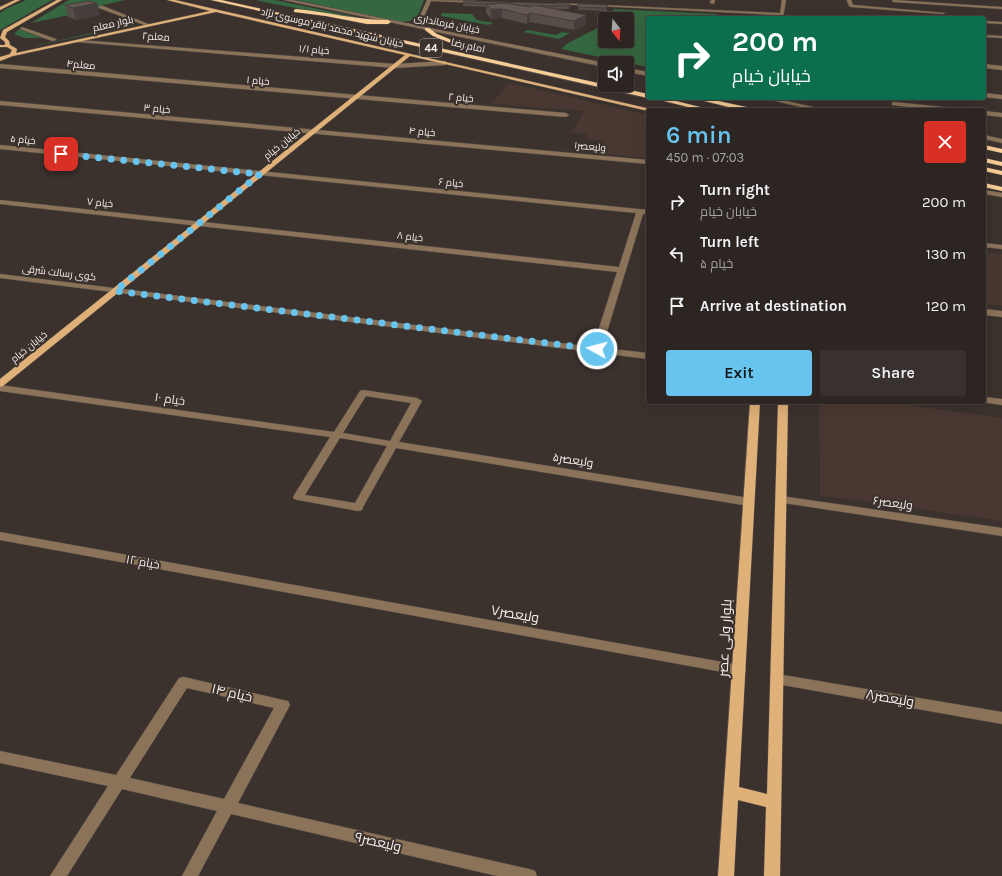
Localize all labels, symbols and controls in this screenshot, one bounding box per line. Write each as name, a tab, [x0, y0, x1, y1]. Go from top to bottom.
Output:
street label: خیابان شهید محمد باقر موسوی نژاد	[259, 6, 405, 50]
street label: خیابان فرمانداری	[413, 12, 481, 36]
north arrow	[598, 12, 634, 48]
map controls	[598, 12, 634, 92]
street label: بلوار معلم	[91, 13, 135, 36]
text: 200 m	[732, 25, 818, 58]
street label: معلم۲	[142, 30, 170, 45]
icon: right	[666, 32, 718, 84]
street label: امام رضا	[450, 36, 486, 57]
road number: 44	[420, 39, 442, 57]
street label: خیام ۱/۱	[298, 43, 330, 58]
button: sound	[598, 56, 634, 92]
street label: معلم۴	[66, 58, 96, 73]
text: خیابان خیام	[732, 65, 811, 87]
street label: خیام ۱	[246, 74, 270, 89]
street label: خیام ۲	[448, 91, 474, 106]
street label: خیام ۳	[143, 102, 171, 117]
text: 6 min	[666, 121, 732, 149]
button: close	[924, 121, 966, 163]
street label: خیام ۴	[408, 125, 436, 140]
street label: خیابان خیام	[261, 126, 303, 163]
street label: خیام ۵	[10, 133, 36, 148]
pin	[44, 137, 78, 171]
street label: ولیعصر۱	[574, 140, 606, 154]
icon: arrive	[50, 143, 72, 165]
text: 450 m · 07:03	[666, 150, 744, 165]
street label: خیام ۶	[438, 176, 464, 191]
text: Turn right	[700, 181, 770, 199]
icon: right	[666, 191, 688, 213]
text: 200 m	[922, 193, 966, 211]
street label: خیام ۷	[86, 196, 114, 211]
text: خیابان خیام	[700, 204, 757, 219]
street label: خیام ۸	[396, 230, 424, 245]
text: Turn left	[700, 233, 759, 251]
icon: left	[666, 243, 688, 265]
text: 130 m	[926, 245, 966, 263]
text: خیام ۵	[700, 256, 733, 271]
street label: کوی رسالت شرقی	[21, 263, 97, 283]
icon: arrive	[666, 295, 688, 317]
text: Arrive at destination	[700, 297, 847, 315]
text: 120 m	[926, 297, 966, 315]
position arrow	[576, 328, 618, 370]
street label: خیابان خیام	[8, 329, 50, 366]
button: Exit	[666, 350, 812, 396]
button: Share	[820, 350, 966, 396]
street label: خیام ۱۰	[154, 390, 186, 409]
street label: ولیعصر۵	[552, 450, 594, 470]
street label: ولیعصر۶	[872, 493, 914, 513]
street label: خیام ۱۲	[125, 552, 161, 573]
street label: بلوار ولی عصر	[714, 599, 736, 678]
street label: ولیعصر۷	[489, 601, 541, 627]
street label: خیام ۱۴	[210, 680, 254, 707]
street label: ولیعصر۸	[864, 685, 916, 711]
street label: ولیعصر۹	[353, 828, 403, 856]

